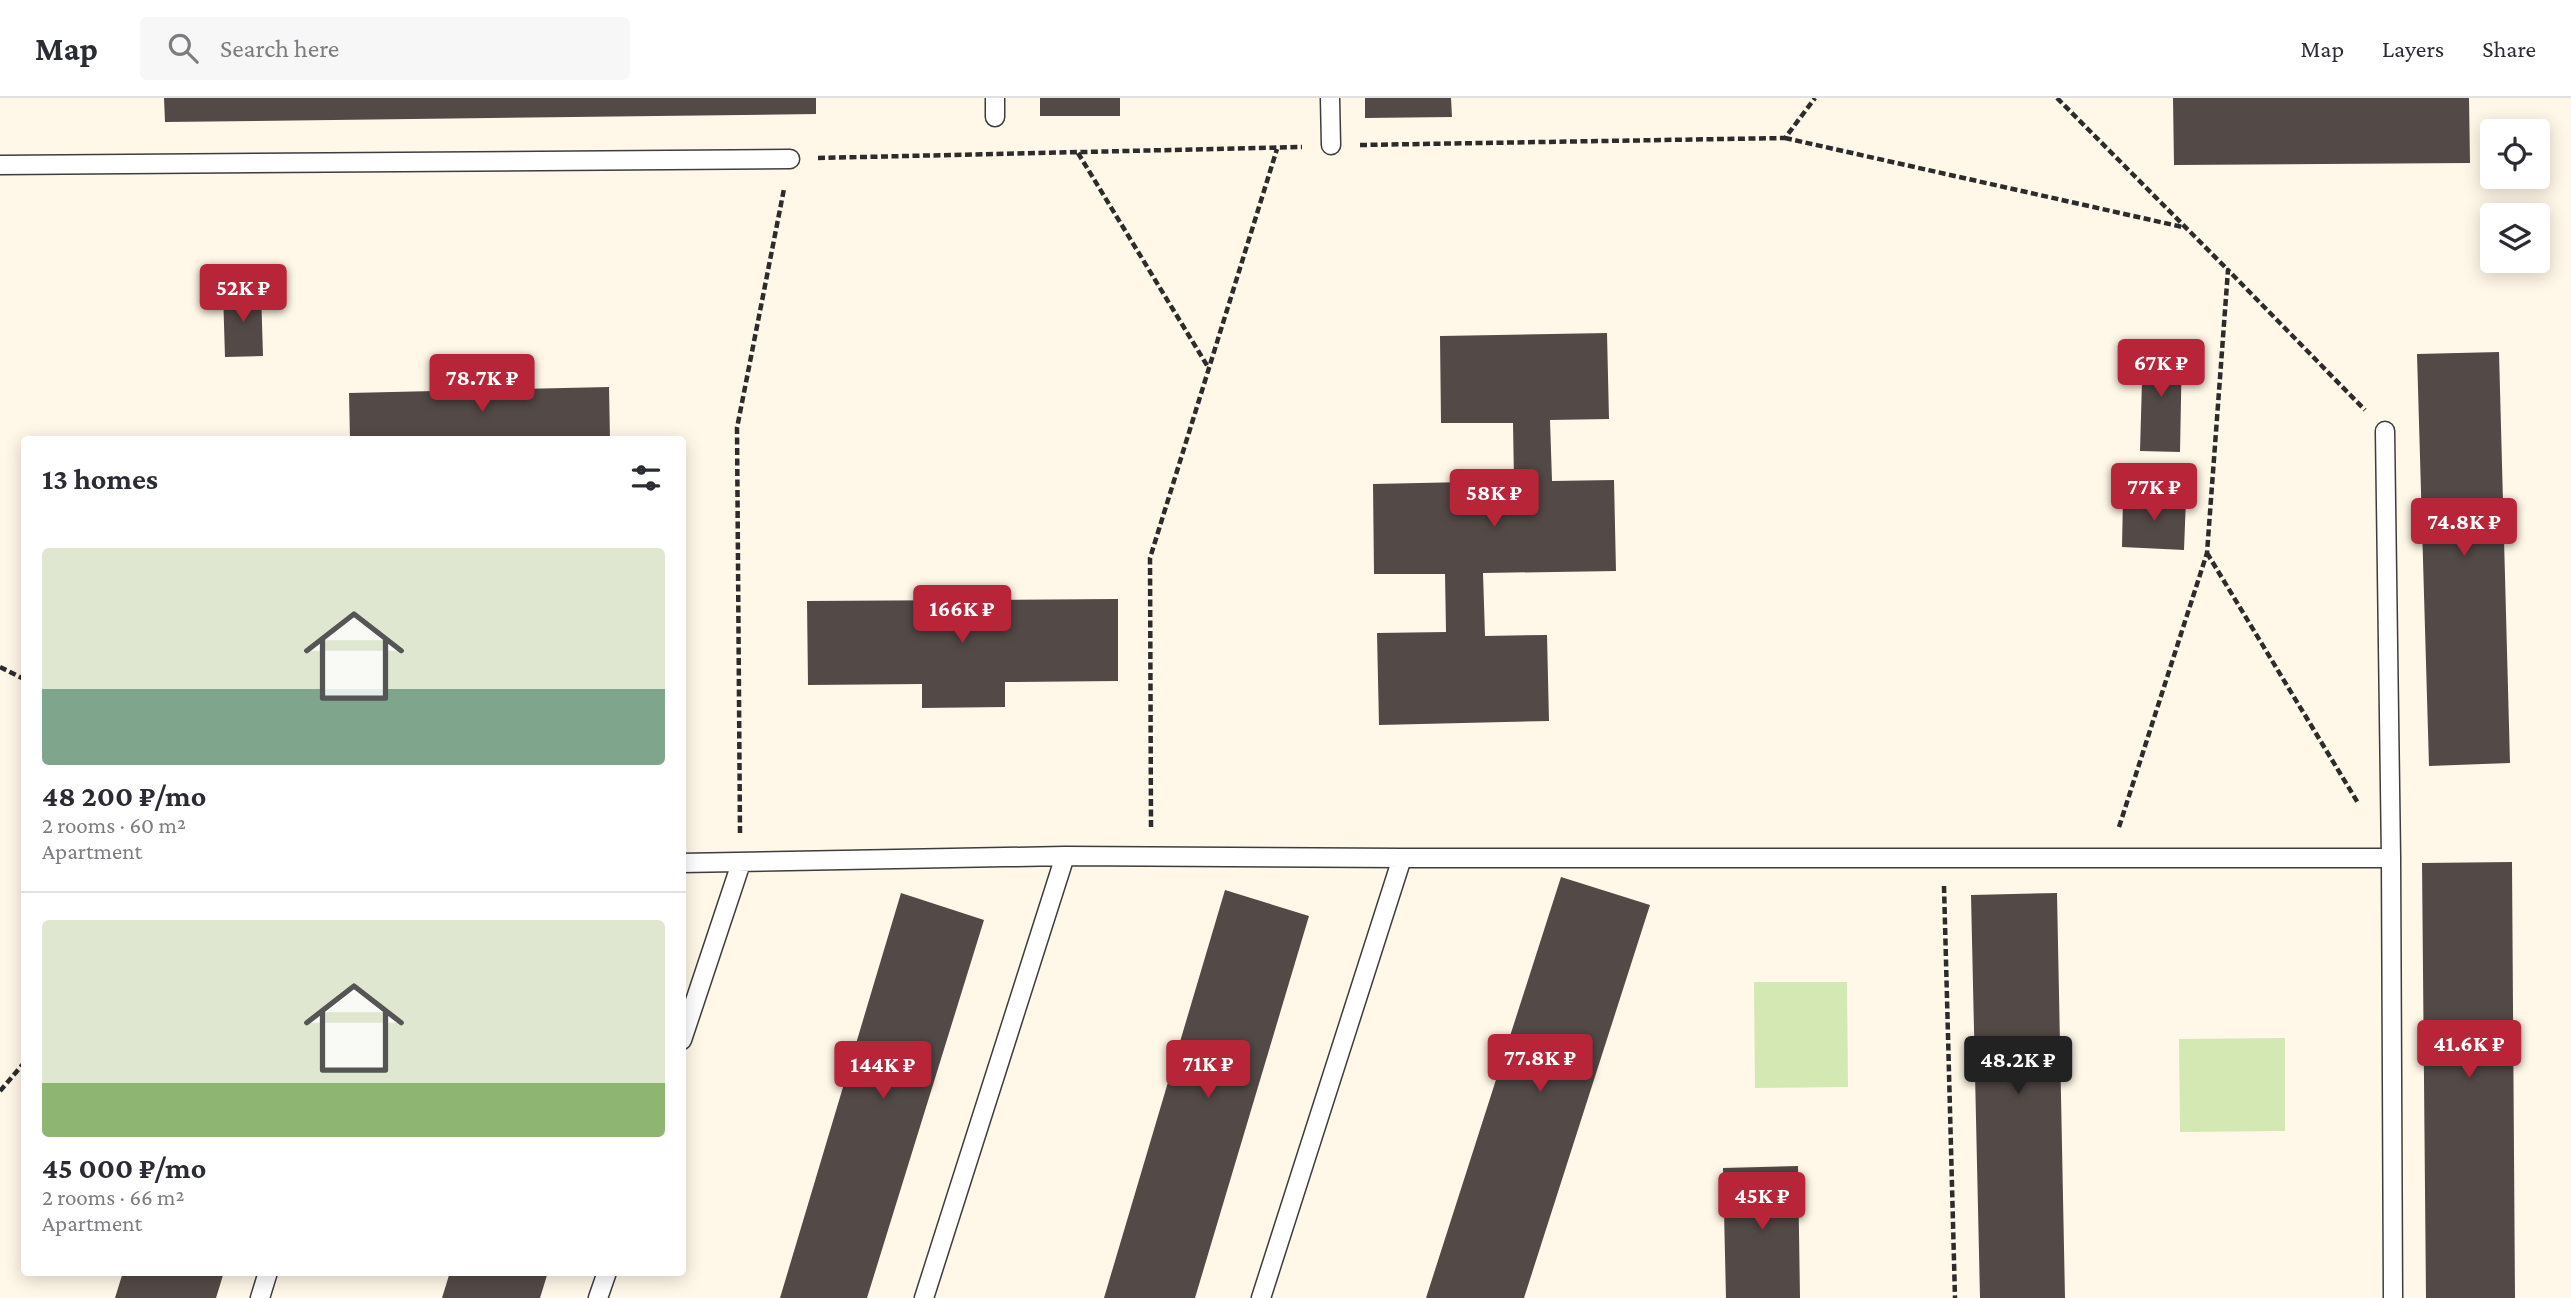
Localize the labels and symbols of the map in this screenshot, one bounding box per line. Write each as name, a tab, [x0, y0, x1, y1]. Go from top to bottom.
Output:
pin: 52K ₽	[194, 264, 292, 324]
pin: 67K ₽	[2112, 340, 2210, 399]
pin: 78.7K ₽	[417, 354, 547, 414]
pin: 77K ₽	[2105, 464, 2203, 523]
pin: 58K ₽	[1445, 470, 1543, 529]
pin: 74.8K ₽	[2399, 498, 2529, 558]
pin: 166K ₽	[905, 586, 1019, 645]
pin: 41.6K ₽	[2404, 1020, 2534, 1080]
pin: 77.8K ₽	[1475, 1034, 1605, 1094]
pin: 48.2K ₽	[1953, 1037, 2083, 1096]
pin: 71K ₽	[1159, 1040, 1257, 1100]
pin: 144K ₽	[826, 1042, 940, 1101]
pin: 45K ₽	[1713, 1172, 1811, 1232]

